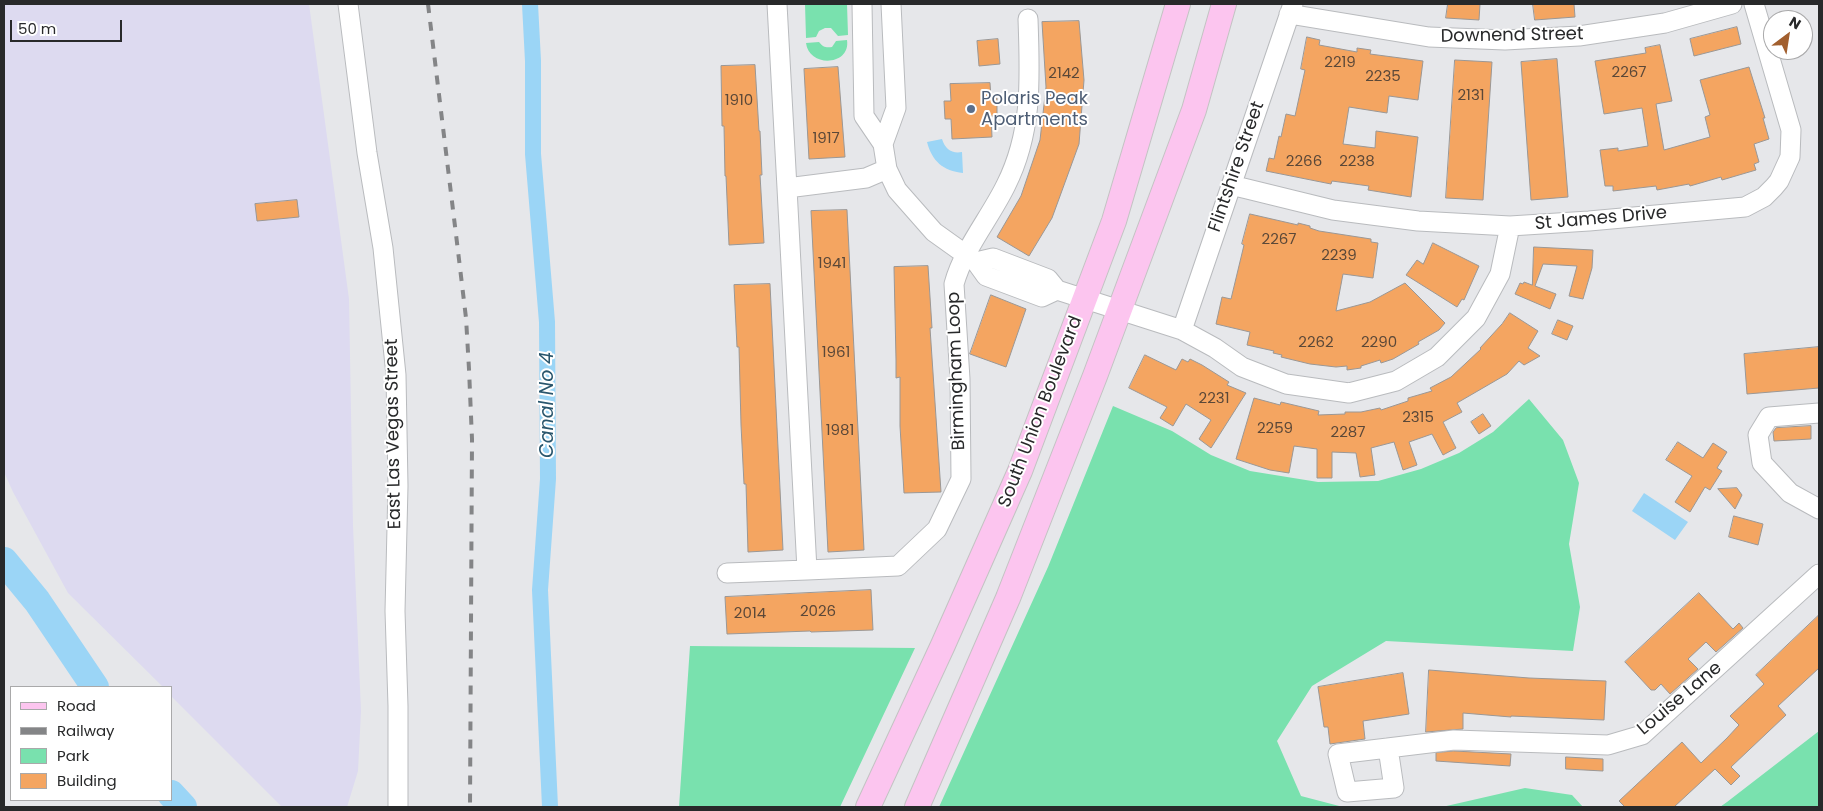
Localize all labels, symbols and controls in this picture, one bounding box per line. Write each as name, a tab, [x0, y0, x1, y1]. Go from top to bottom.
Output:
scale bar	[12, 10, 125, 42]
north arrow	[1763, 10, 1813, 60]
text: N	[1786, 12, 1805, 34]
text: 50 m	[18, 18, 56, 39]
street label: Downend Street	[1440, 24, 1584, 48]
house number: 2219	[1324, 54, 1356, 72]
house number: 2267	[1612, 64, 1646, 82]
house number: 2142	[1048, 65, 1080, 83]
house number: 2235	[1365, 68, 1401, 86]
house number: 2131	[1457, 87, 1485, 105]
place label: Polaris Peak Apartments	[981, 88, 1088, 130]
house number: 1910	[725, 92, 753, 110]
street label: Flintshire Street	[1205, 99, 1269, 235]
marker: Polaris Peak Apartments	[965, 103, 977, 115]
house number: 1917	[812, 130, 840, 148]
house number: 2266	[1286, 153, 1322, 171]
house number: 2238	[1339, 153, 1375, 171]
street label: St James Drive	[1534, 202, 1668, 236]
house number: 2267	[1262, 231, 1296, 249]
house number: 2239	[1321, 247, 1357, 265]
house number: 1941	[818, 255, 846, 273]
street label: Birmingham Loop	[943, 291, 971, 451]
street label: South Union Boulevard	[995, 313, 1087, 511]
house number: 2262	[1298, 334, 1334, 352]
house number: 2290	[1361, 334, 1397, 352]
street label: East Las Vegas Street	[382, 338, 406, 530]
house number: 1961	[822, 344, 850, 362]
water label: Canal No 4	[537, 352, 559, 458]
house number: 2231	[1199, 390, 1229, 408]
house number: 2315	[1402, 409, 1434, 427]
house number: 2259	[1257, 420, 1293, 438]
house number: 1981	[826, 422, 854, 440]
house number: 2287	[1331, 424, 1365, 442]
house number: 2026	[800, 603, 836, 621]
house number: 2014	[734, 605, 766, 623]
street label: Louise Lane	[1634, 658, 1726, 740]
legend	[10, 686, 172, 801]
text: Road	[57, 695, 96, 716]
text: Railway	[57, 720, 115, 741]
text: Park	[57, 745, 89, 766]
text: Building	[57, 770, 117, 791]

